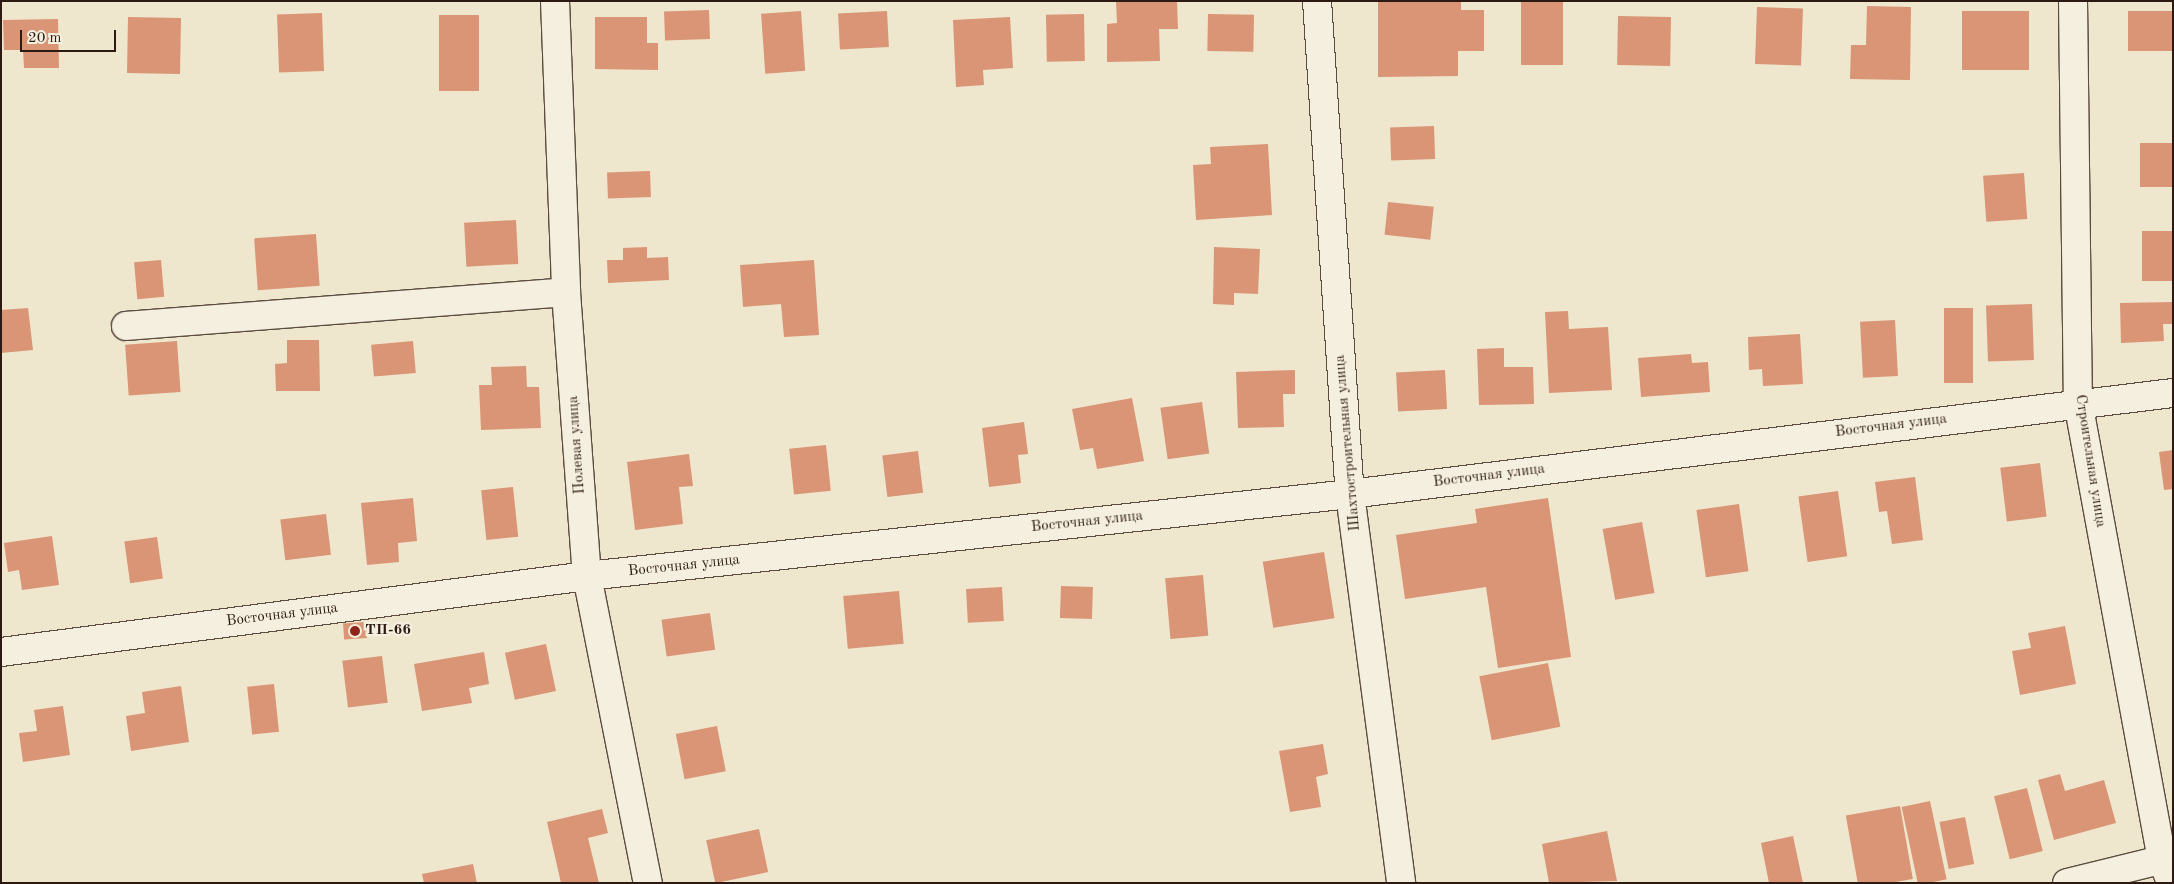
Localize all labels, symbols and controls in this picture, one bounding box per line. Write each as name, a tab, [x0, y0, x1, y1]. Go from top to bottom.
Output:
scale bar	[22, 20, 119, 52]
text: 20 m	[28, 31, 62, 46]
street label: Шахтостроительная улица	[1331, 354, 1365, 532]
street label: Строительная улица	[2071, 393, 2109, 529]
street label: Полевая улица	[565, 395, 589, 495]
street label: Восточная улица	[1834, 410, 1948, 442]
street label: Восточная улица	[1432, 460, 1546, 492]
street label: Восточная улица	[1030, 507, 1144, 537]
street label: Восточная улица	[627, 551, 741, 581]
street label: Восточная улица	[225, 599, 339, 631]
place label: ТП-66	[365, 622, 411, 640]
marker: ТП-66	[349, 625, 361, 637]

